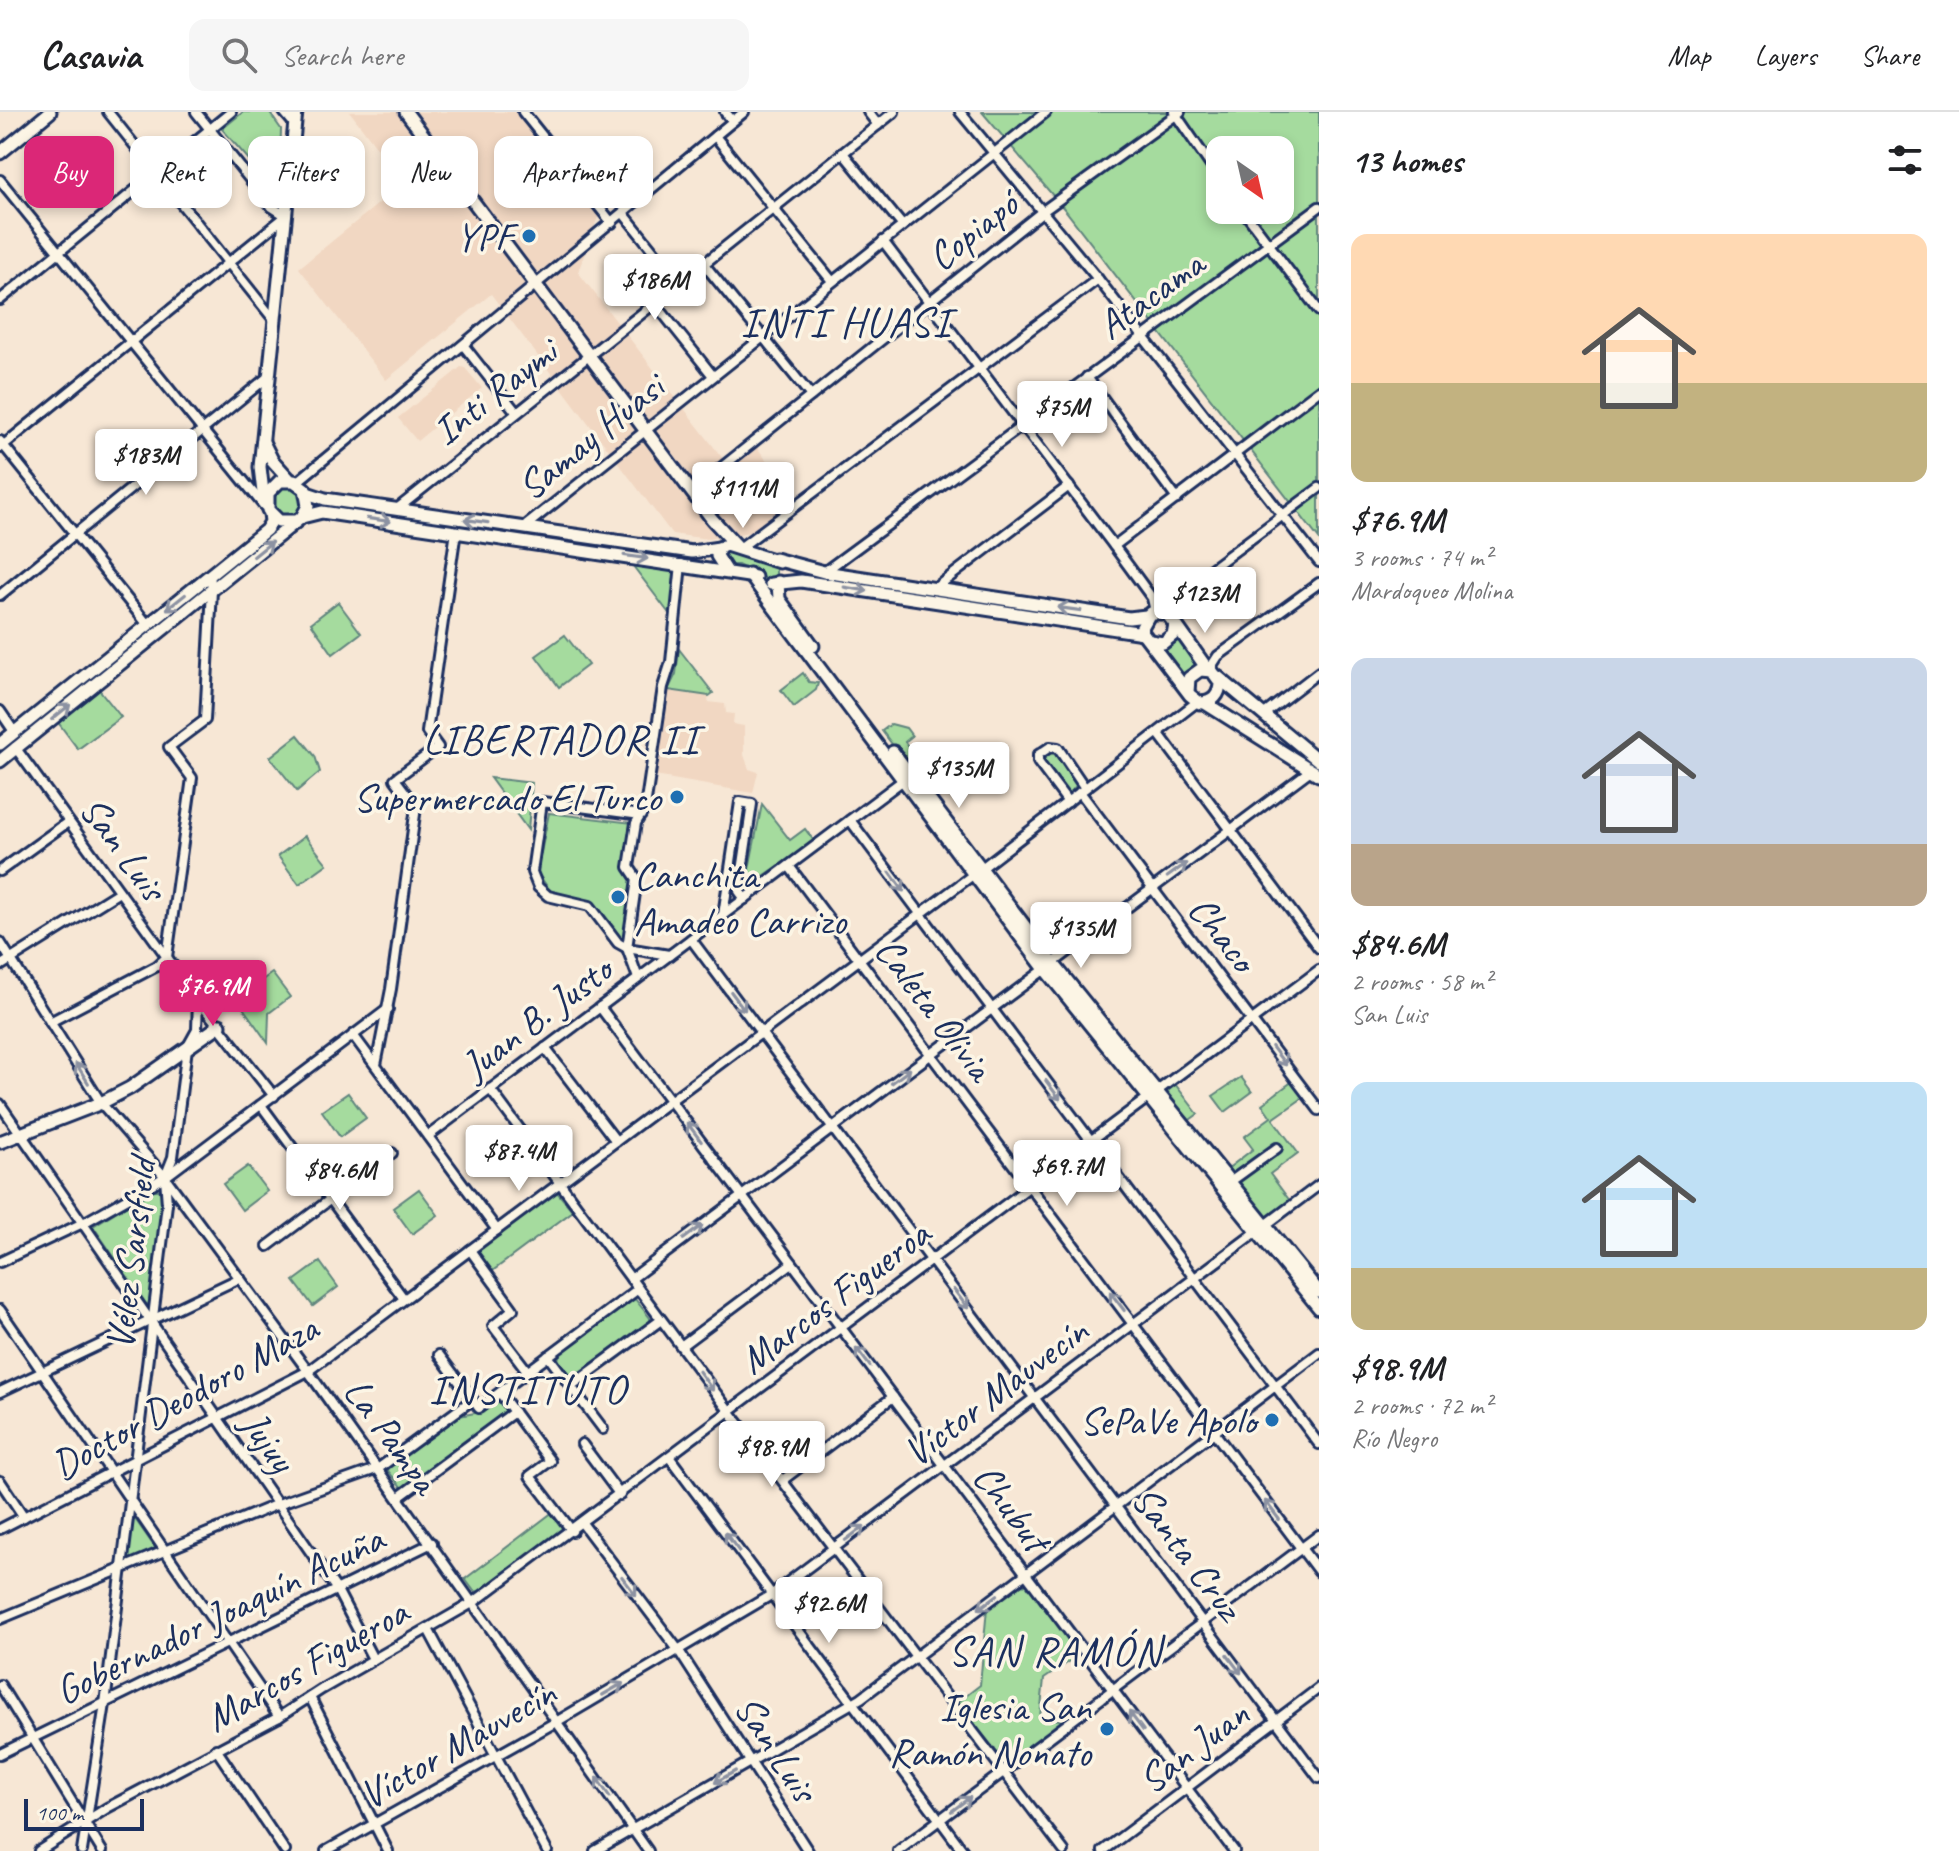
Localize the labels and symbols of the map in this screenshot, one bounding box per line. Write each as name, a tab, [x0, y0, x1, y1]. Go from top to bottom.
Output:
north arrow	[1206, 136, 1294, 224]
street label: Copiapó	[917, 177, 1032, 282]
place label: YPF	[456, 212, 519, 262]
marker: YPF	[520, 227, 538, 245]
street label: Atacama	[1087, 237, 1217, 350]
pin: $186M	[599, 254, 711, 322]
district label: INTI HUASI	[741, 296, 958, 349]
street label: Inti Raymi	[422, 325, 571, 456]
street label: Samay Huasi	[507, 360, 678, 511]
pin: $75M	[1015, 381, 1109, 449]
pin: $183M	[90, 429, 202, 497]
pin: $111M	[687, 462, 799, 530]
one-way arrow	[365, 513, 391, 528]
one-way arrow	[463, 513, 489, 528]
one-way arrow	[252, 541, 273, 558]
one-way arrow	[623, 550, 648, 565]
pin: $123M	[1149, 567, 1261, 635]
one-way arrow	[843, 583, 868, 598]
one-way arrow	[166, 593, 187, 611]
one-way arrow	[1057, 601, 1082, 616]
one-way arrow	[50, 703, 71, 721]
district label: LIBERTADOR II	[423, 713, 706, 766]
pin: $135M	[903, 742, 1015, 810]
place label: Supermercado El Turco	[353, 773, 663, 823]
street label: San Luis	[69, 786, 180, 913]
marker: Supermercado El Turco	[668, 788, 686, 806]
place label: Canchita Amadeo Carrizo	[634, 850, 848, 946]
one-way arrow	[1165, 861, 1187, 878]
one-way arrow	[888, 871, 905, 892]
street label: Chaco	[1177, 885, 1270, 985]
marker: Canchita Amadeo Carrizo	[609, 888, 627, 906]
pin: $135M	[1025, 902, 1137, 970]
street label: Caleta Olivia	[864, 927, 1007, 1093]
street label: Juan B. Justo	[450, 943, 625, 1092]
pin: $76.9M	[148, 960, 278, 1028]
one-way arrow	[730, 990, 747, 1011]
one-way arrow	[1270, 1045, 1287, 1066]
one-way arrow	[74, 1062, 90, 1085]
one-way arrow	[890, 1068, 912, 1084]
one-way arrow	[1044, 1079, 1061, 1100]
one-way arrow	[686, 1122, 703, 1143]
pin: $87.4M	[454, 1125, 584, 1193]
pin: $69.7M	[1002, 1140, 1132, 1208]
pin: $84.6M	[275, 1144, 405, 1212]
street label: Vélez Sarsfield	[94, 1151, 168, 1352]
street label: Marcos Figueroa	[729, 1207, 942, 1385]
one-way arrow	[682, 1223, 704, 1240]
one-way arrow	[952, 1288, 969, 1309]
one-way arrow	[1109, 1291, 1126, 1312]
street label: Doctor Deodoro Maza	[43, 1302, 329, 1491]
street label: Víctor Mauvecín	[893, 1306, 1099, 1477]
one-way arrow	[854, 1346, 871, 1368]
district label: INSTITUTO	[429, 1363, 629, 1416]
street label: La Pampa	[333, 1368, 452, 1506]
one-way arrow	[698, 1370, 715, 1391]
place label: SePaVe Apolo	[1080, 1396, 1260, 1446]
street label: Jujuy	[229, 1400, 308, 1484]
marker: SePaVe Apolo	[1263, 1411, 1281, 1429]
pin: $98.9M	[707, 1421, 837, 1489]
street label: Chubut	[962, 1454, 1064, 1566]
street label: Santa Cruz	[1121, 1476, 1256, 1633]
one-way arrow	[1264, 1499, 1280, 1521]
street label: Gobernador Joaquín Acuña	[47, 1513, 394, 1716]
one-way arrow	[844, 1524, 865, 1541]
one-way arrow	[724, 1531, 740, 1553]
one-way arrow	[621, 1574, 638, 1596]
pin: $92.6M	[764, 1577, 894, 1645]
street label: Marcos Figueroa	[196, 1586, 419, 1743]
one-way arrow	[978, 1593, 999, 1610]
district label: SAN RAMÓN	[948, 1625, 1166, 1678]
one-way arrow	[1226, 1653, 1243, 1674]
street label: Víctor Mauvecín	[351, 1667, 565, 1820]
one-way arrow	[601, 1681, 625, 1696]
place label: Iglesia San Ramón Nonato	[889, 1682, 1093, 1778]
street label: San Luis	[723, 1686, 831, 1814]
street label: San Juan	[1128, 1688, 1260, 1805]
one-way arrow	[1128, 1711, 1145, 1732]
marker: Iglesia San Ramón Nonato	[1098, 1720, 1116, 1738]
one-way arrow	[714, 1770, 738, 1785]
one-way arrow	[595, 1777, 611, 1799]
scale bar	[24, 1795, 144, 1831]
one-way arrow	[949, 1796, 971, 1813]

